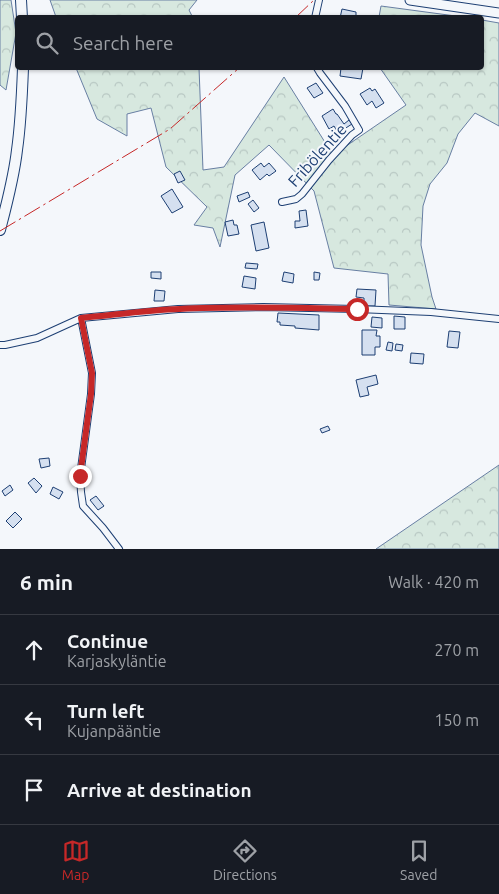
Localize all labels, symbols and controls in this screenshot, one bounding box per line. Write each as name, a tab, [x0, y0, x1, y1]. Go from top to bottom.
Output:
search box	[15, 15, 484, 70]
icon: search	[33, 29, 61, 57]
text: Search here	[73, 32, 173, 54]
street label: Fribölentie	[284, 120, 350, 190]
route start	[346, 298, 369, 321]
route end	[69, 465, 92, 488]
text: 6 min	[20, 570, 73, 594]
text: Walk · 420 m	[388, 573, 479, 591]
text: Continue	[67, 630, 148, 652]
icon: ahead	[20, 636, 48, 664]
text: 270 m	[434, 641, 479, 659]
text: Karjaskyläntie	[67, 652, 167, 670]
text: Turn left	[67, 700, 145, 722]
icon: left	[20, 706, 48, 734]
text: 150 m	[434, 711, 479, 729]
text: Kujanpääntie	[67, 722, 161, 740]
icon: arrive	[20, 776, 48, 804]
text: Arrive at destination	[67, 779, 252, 801]
tab: Map	[62, 837, 90, 883]
tab: Directions	[213, 837, 277, 883]
tab: Saved	[400, 837, 437, 883]

